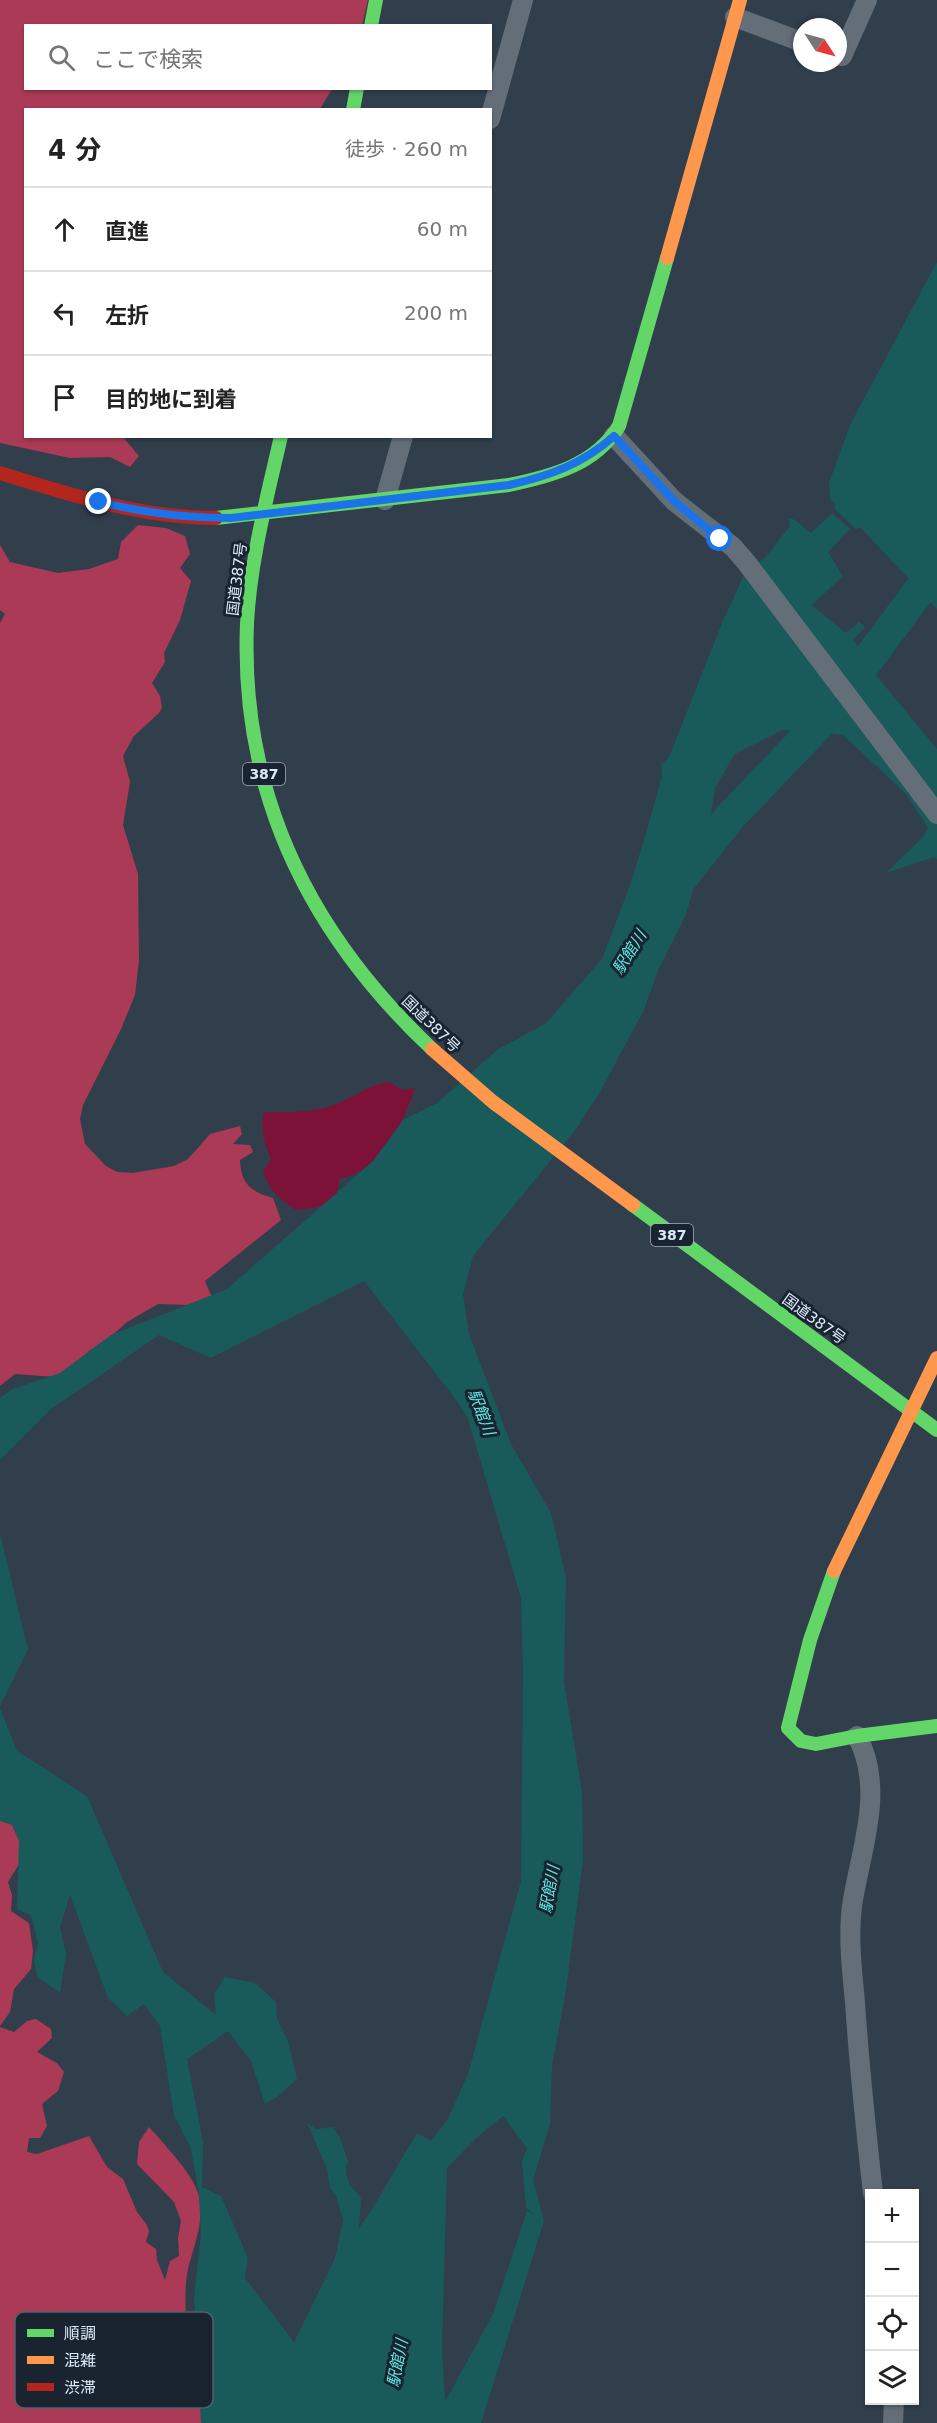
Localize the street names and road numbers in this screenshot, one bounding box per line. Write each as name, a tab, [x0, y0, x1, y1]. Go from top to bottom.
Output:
street label: 国道387号	[224, 541, 250, 617]
road number: 387	[243, 763, 285, 785]
street label: 国道387号	[398, 992, 464, 1056]
road number: 387	[651, 1224, 693, 1246]
street label: 国道387号	[779, 1290, 849, 1348]

